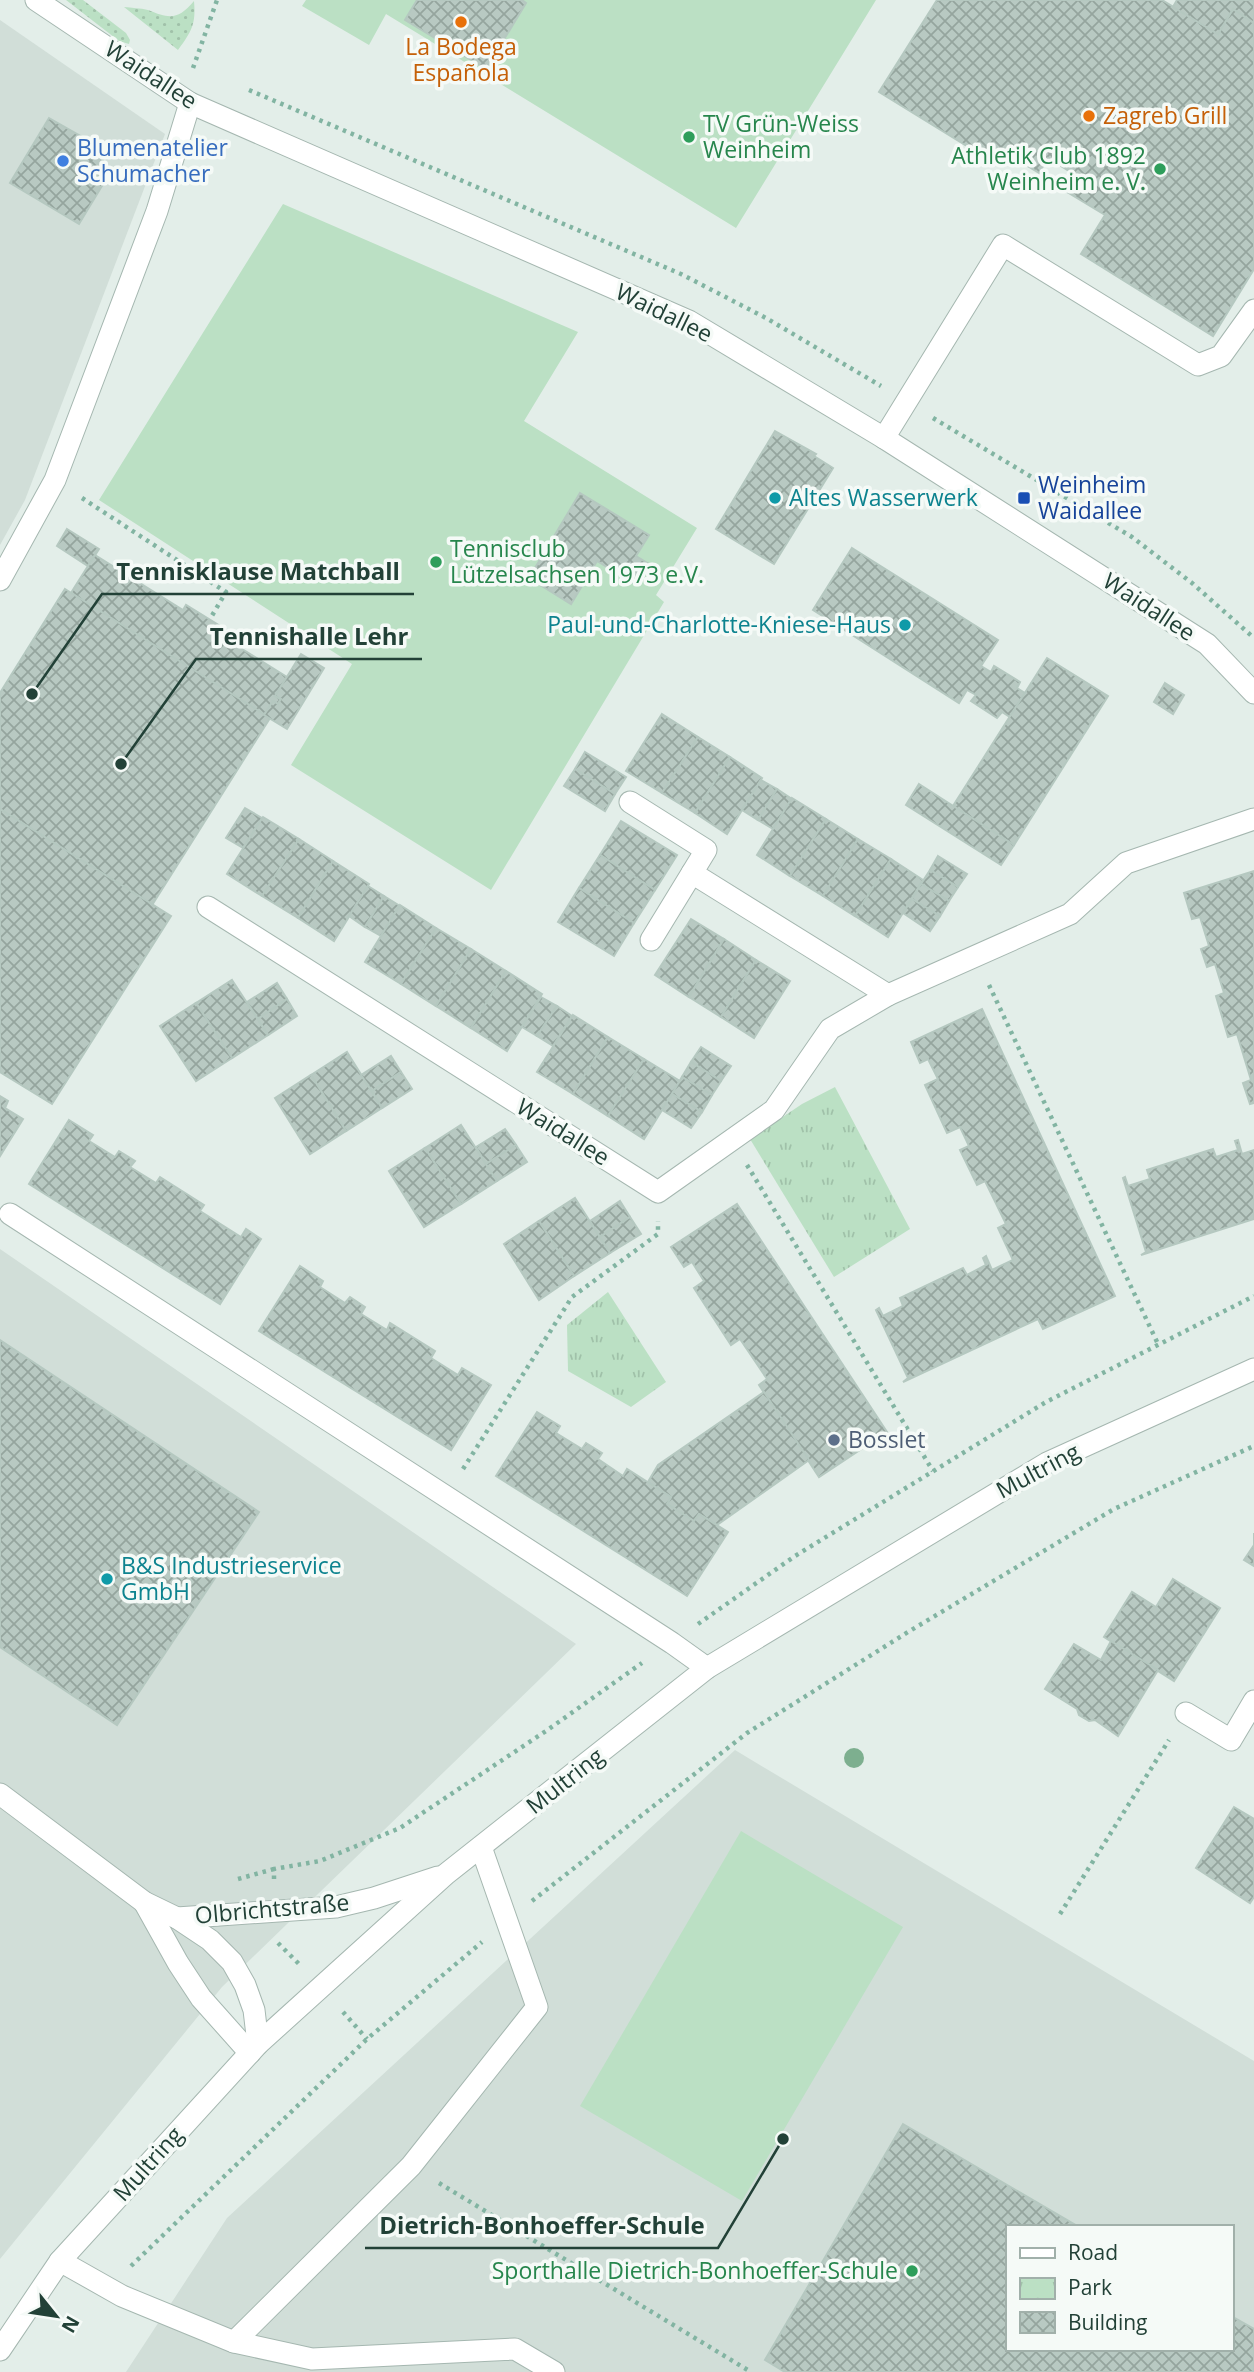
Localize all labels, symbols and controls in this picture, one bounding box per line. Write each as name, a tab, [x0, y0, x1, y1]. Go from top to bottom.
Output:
marker: La Bodega Española	[453, 14, 469, 30]
place label: La Bodega Española	[405, 30, 517, 88]
street label: Waidallee	[99, 32, 204, 116]
place label: Zagreb Grill	[1103, 99, 1227, 131]
place label: TV Grün-Weiss Weinheim	[703, 107, 859, 165]
marker: Zagreb Grill	[1081, 108, 1097, 124]
marker: TV Grün-Weiss Weinheim	[681, 129, 697, 145]
place label: Blumenatelier Schumacher	[77, 131, 229, 189]
place label: Athletik Club 1892 Weinheim e. V.	[951, 139, 1146, 197]
marker: Blumenatelier Schumacher	[55, 153, 71, 169]
marker: Athletik Club 1892 Weinheim e. V.	[1152, 161, 1168, 177]
street label: Waidallee	[611, 275, 718, 349]
place label: Weinheim Waidallee	[1038, 468, 1146, 526]
place label: Altes Wasserwerk	[789, 481, 978, 513]
marker: Altes Wasserwerk	[767, 490, 783, 506]
marker: Weinheim Waidallee	[1016, 490, 1032, 506]
place label: Tennisclub Lützelsachsen 1973 e.V.	[450, 532, 704, 590]
callout: Tennisklause Matchball	[102, 549, 414, 594]
text: Tennisklause Matchball	[116, 554, 400, 587]
marker: Tennisclub Lützelsachsen 1973 e.V.	[428, 554, 444, 570]
street label: Waidallee	[1097, 564, 1202, 648]
place label: Paul-und-Charlotte-Kniese-Haus	[547, 608, 891, 640]
callout: Tennishalle Lehr	[196, 614, 422, 659]
marker: Paul-und-Charlotte-Kniese-Haus	[897, 617, 913, 633]
text: Tennishalle Lehr	[210, 619, 408, 652]
street label: Waidallee	[511, 1090, 616, 1172]
place label: Bosslet	[848, 1423, 926, 1455]
marker: Bosslet	[826, 1432, 842, 1448]
street label: Multring	[990, 1434, 1085, 1506]
place label: B&S Industrieservice GmbH	[121, 1549, 342, 1607]
marker: B&S Industrieservice GmbH	[99, 1571, 115, 1587]
street label: Multring	[519, 1739, 610, 1821]
street label: Olbrichtstraße	[193, 1885, 350, 1931]
street label: Multring	[105, 2119, 190, 2208]
callout: Dietrich-Bonhoeffer-Schule	[365, 2203, 718, 2248]
text: Dietrich-Bonhoeffer-Schule	[379, 2208, 705, 2241]
legend	[1006, 2225, 1233, 2351]
text: Road	[1068, 2238, 1118, 2266]
place label: Sporthalle Dietrich-Bonhoeffer-Schule	[492, 2254, 898, 2286]
marker: Sporthalle Dietrich-Bonhoeffer-Schule	[904, 2263, 920, 2279]
text: Park	[1068, 2273, 1112, 2301]
north arrow	[21, 2281, 91, 2351]
text: Building	[1068, 2308, 1147, 2336]
text: N	[56, 2311, 86, 2338]

